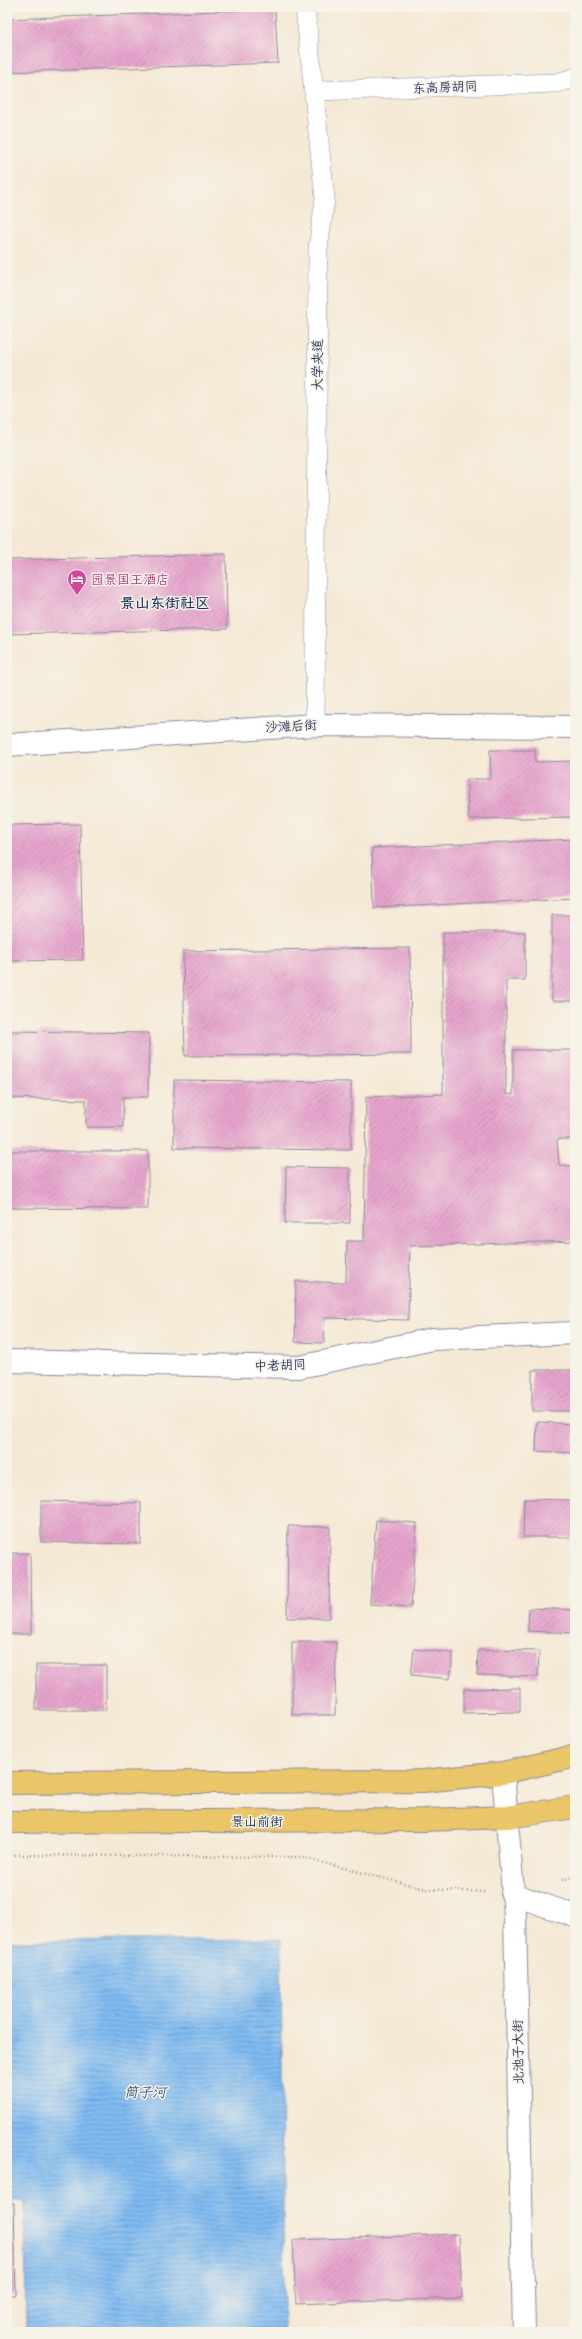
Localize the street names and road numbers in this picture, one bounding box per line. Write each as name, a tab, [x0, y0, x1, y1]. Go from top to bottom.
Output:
street label: 东高房胡同	[412, 78, 478, 96]
street label: 大学夹道	[310, 339, 325, 391]
street label: 沙滩后街	[265, 717, 317, 735]
street label: 中老胡同	[254, 1357, 306, 1373]
street label: 景山前街	[231, 1814, 283, 1829]
street label: 北池子大街	[510, 2019, 526, 2085]

